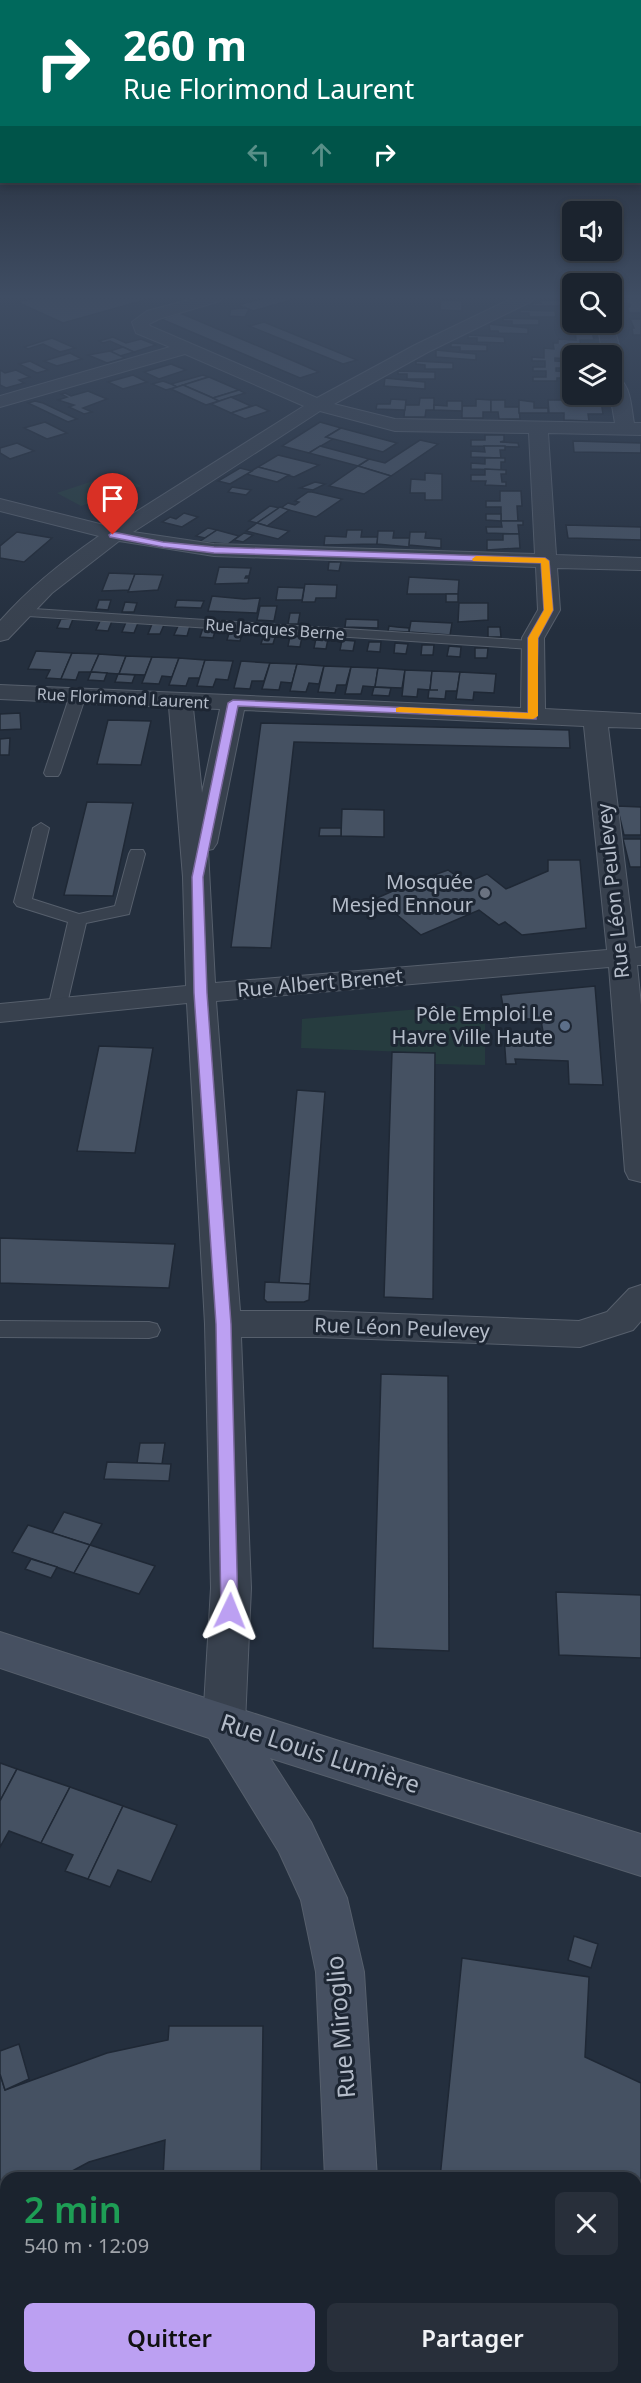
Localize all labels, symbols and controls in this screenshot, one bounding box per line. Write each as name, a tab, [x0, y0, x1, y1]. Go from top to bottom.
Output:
text: 260 m	[123, 16, 247, 73]
icon: right	[24, 24, 102, 102]
text: Rue Florimond Laurent	[123, 70, 414, 107]
icon: left	[242, 138, 275, 171]
icon: ahead	[305, 138, 338, 171]
icon: right	[368, 138, 401, 171]
map controls	[562, 201, 622, 405]
button: sound	[562, 201, 622, 261]
button: search	[562, 273, 622, 333]
button: layers	[562, 345, 622, 405]
pin	[87, 473, 138, 535]
icon: arrive	[96, 482, 129, 515]
street label: Rue Jacques Berne	[205, 613, 345, 645]
street label: Rue Florimond Laurent	[36, 682, 210, 714]
street label: Rue Léon Peulevey	[590, 801, 635, 980]
place label: Mosquée Mesjed Ennour	[332, 868, 473, 918]
marker: Mosquée Mesjed Ennour	[478, 886, 492, 900]
street label: Rue Albert Brenet	[236, 962, 404, 1003]
place label: Pôle Emploi Le Havre Ville Haute	[392, 1000, 553, 1050]
marker: Pôle Emploi Le Havre Ville Haute	[558, 1019, 572, 1033]
street label: Rue Léon Peulevey	[314, 1311, 491, 1344]
position arrow	[198, 1579, 262, 1643]
street label: Rue Louis Lumière	[216, 1705, 424, 1800]
street label: Rue Miroglio	[317, 1954, 362, 2100]
text: 2 min	[24, 2185, 122, 2234]
button: close	[555, 2192, 618, 2255]
text: 540 m · 12:09	[24, 2232, 149, 2259]
button: Quitter	[24, 2303, 315, 2372]
button: Partager	[327, 2303, 618, 2372]

